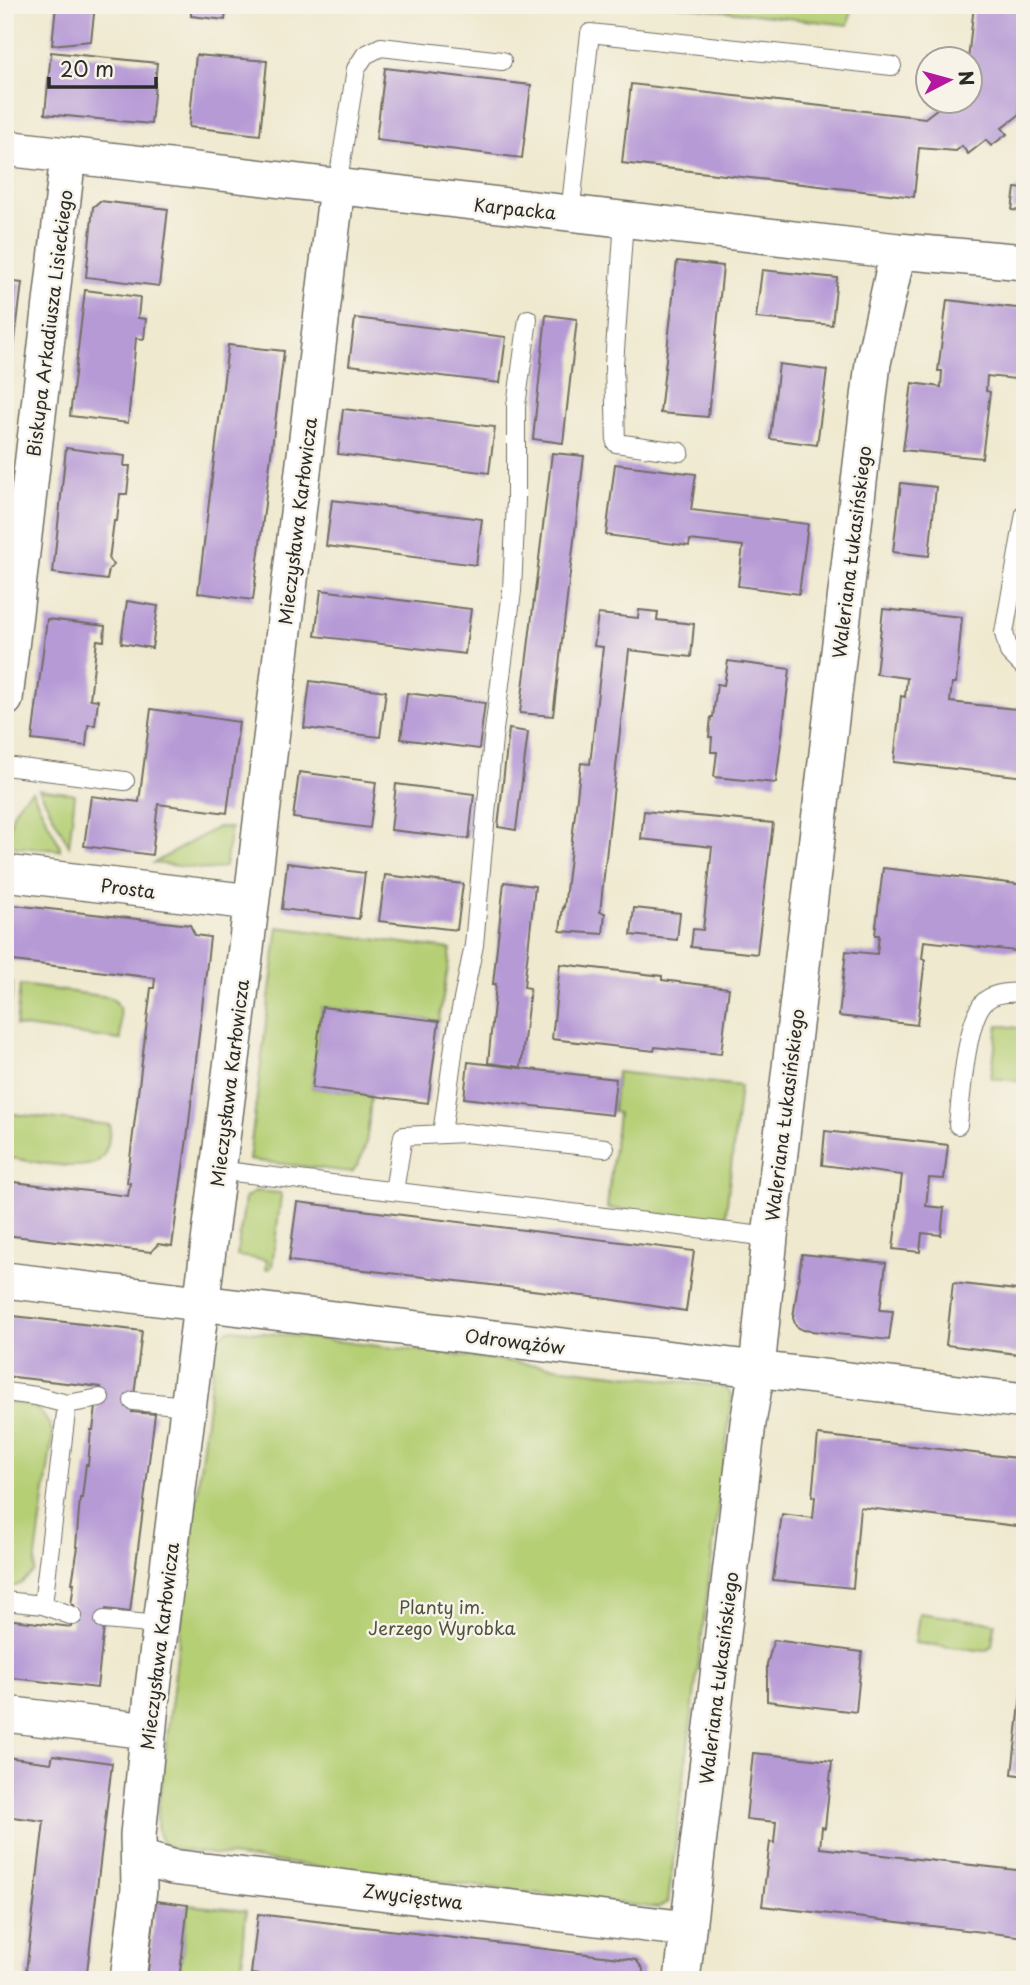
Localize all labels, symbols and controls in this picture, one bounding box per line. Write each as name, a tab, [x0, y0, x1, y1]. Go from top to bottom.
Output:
scale bar	[49, 46, 156, 90]
north arrow	[914, 46, 984, 116]
text: 20 m	[60, 52, 114, 84]
text: N	[952, 69, 982, 87]
street label: Biskupa Arkadiusza Lisieckiego	[19, 188, 79, 458]
street label: Karpacka	[472, 190, 558, 226]
street label: Mieczysława Karłowicza	[271, 415, 323, 626]
street label: Waleriana Łukasińskiego	[825, 444, 877, 660]
street label: Prosta	[99, 871, 158, 905]
street label: Mieczysława Karłowicza	[203, 977, 255, 1188]
street label: Waleriana Łukasińskiego	[758, 1007, 810, 1223]
street label: Odrowążów	[463, 1321, 567, 1361]
street label: Mieczysława Karłowicza	[133, 1540, 185, 1751]
street label: Waleriana Łukasińskiego	[692, 1570, 744, 1786]
park label: Planty im. Jerzego Wyrobka	[368, 1593, 517, 1641]
street label: Zwycięstwa	[361, 1876, 465, 1916]

